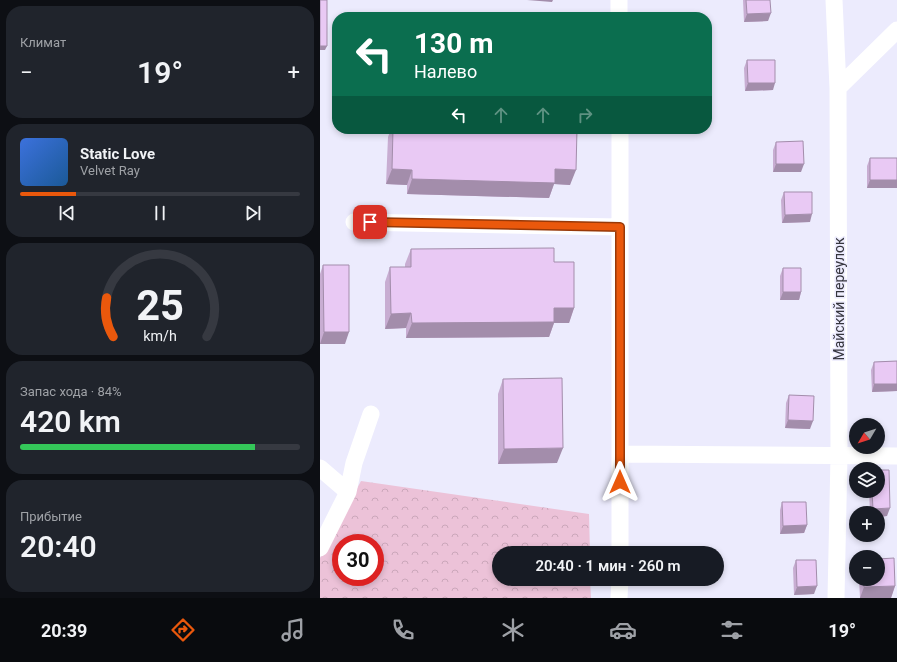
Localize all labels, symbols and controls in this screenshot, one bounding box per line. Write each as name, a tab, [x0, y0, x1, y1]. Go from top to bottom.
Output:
text: 130 m	[414, 27, 493, 60]
icon: left	[348, 28, 400, 80]
text: Климат	[20, 35, 66, 50]
text: 19°	[137, 55, 183, 90]
text: −	[20, 60, 33, 85]
text: +	[288, 60, 300, 85]
text: Налево	[414, 61, 477, 82]
icon: left	[448, 104, 470, 126]
icon: ahead	[490, 104, 512, 126]
icon: ahead	[532, 104, 554, 126]
icon: right	[574, 104, 596, 126]
text: Static Love	[80, 145, 155, 163]
text: Velvet Ray	[80, 163, 140, 178]
icon: previous	[56, 202, 78, 224]
icon: pause	[149, 202, 171, 224]
icon: next	[242, 202, 264, 224]
pin	[353, 205, 387, 239]
icon: arrive	[359, 211, 381, 233]
street label: Майский переулок	[831, 237, 847, 361]
text: 25	[136, 281, 184, 330]
text: km/h	[143, 328, 177, 344]
text: Запас хода · 84%	[20, 384, 122, 399]
text: 420 km	[20, 404, 121, 439]
north arrow	[849, 418, 885, 454]
map controls	[849, 418, 885, 586]
position arrow	[599, 461, 641, 503]
button: layers	[849, 462, 885, 498]
button: +	[849, 506, 885, 542]
text: Прибытие	[20, 509, 82, 524]
text: 20:40	[20, 529, 97, 564]
speed limit sign: 30	[332, 534, 384, 586]
button: −	[849, 550, 885, 586]
text: 20:40 · 1 мин · 260 m	[535, 557, 681, 575]
icon: directions	[169, 616, 197, 644]
icon: music	[279, 616, 307, 644]
icon: phone	[389, 616, 417, 644]
icon: climate	[499, 616, 527, 644]
icon: car	[609, 616, 637, 644]
icon: filters	[718, 616, 746, 644]
text: 20:39	[41, 620, 87, 641]
text: 19°	[828, 620, 856, 641]

